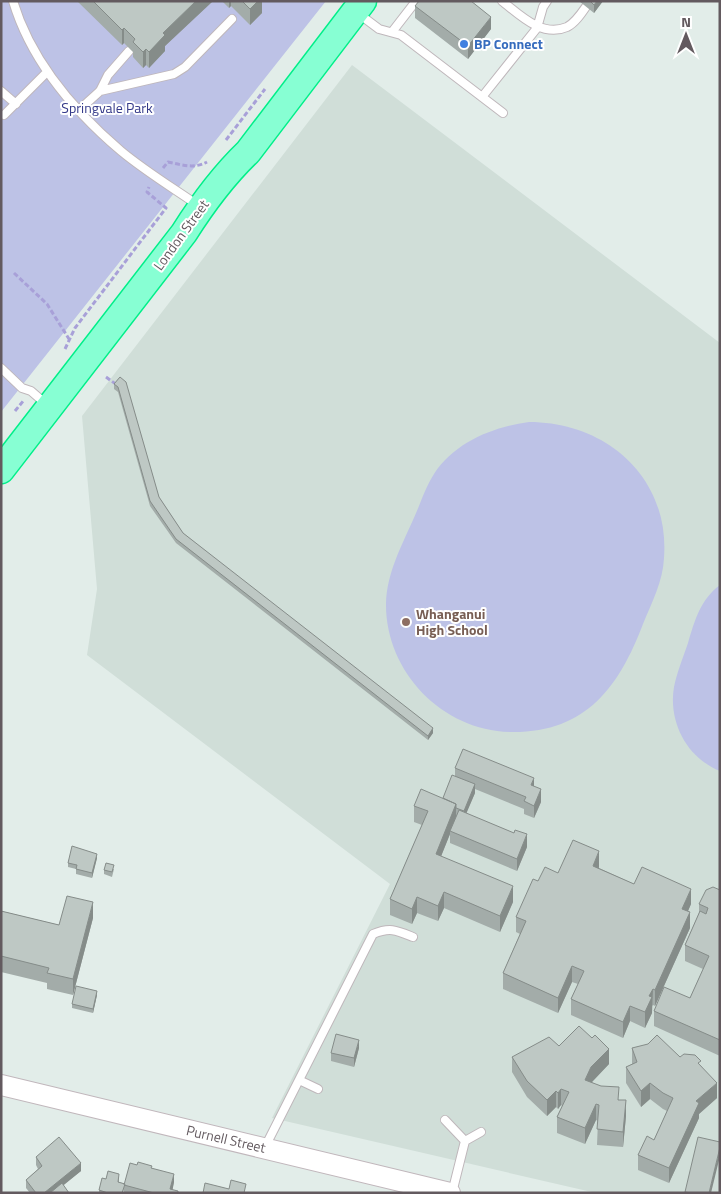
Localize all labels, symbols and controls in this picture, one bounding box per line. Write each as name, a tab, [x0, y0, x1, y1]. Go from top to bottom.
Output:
north arrow	[661, 10, 711, 60]
text: N	[681, 11, 691, 32]
place label: BP Connect	[474, 33, 543, 54]
marker: BP Connect	[458, 38, 470, 50]
park label: Springvale Park	[61, 97, 153, 118]
street label: London Street	[148, 195, 214, 274]
place label: Whanganui High School	[416, 603, 488, 640]
marker: Whanganui High School	[400, 616, 412, 628]
street label: Purnell Street	[184, 1119, 268, 1158]

